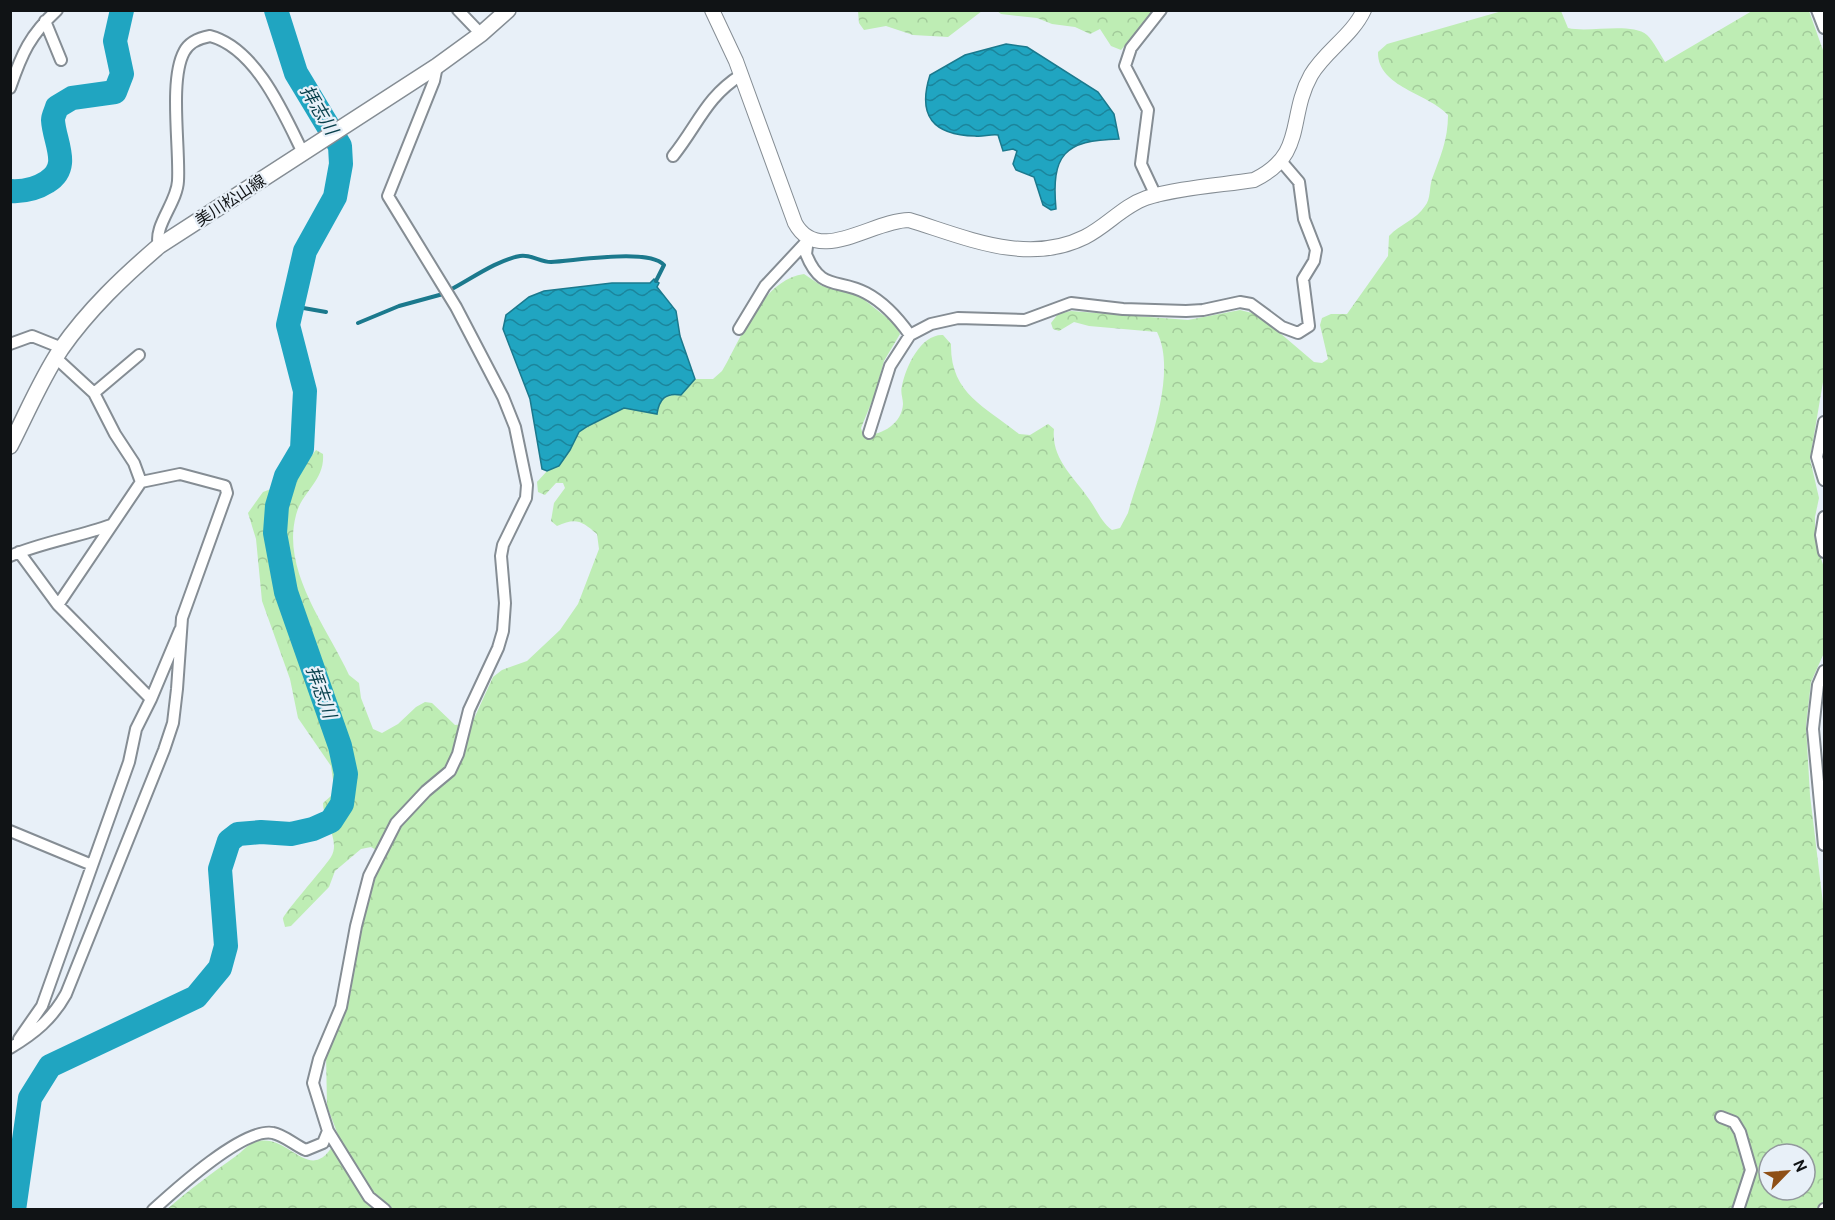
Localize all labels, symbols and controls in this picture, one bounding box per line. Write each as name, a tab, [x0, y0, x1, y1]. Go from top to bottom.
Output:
water label: 拝志川	[296, 81, 343, 141]
street label: 美川松山線	[192, 171, 269, 230]
water label: 拝志川	[301, 663, 341, 723]
north arrow	[1757, 1142, 1817, 1202]
text: N	[1789, 1157, 1811, 1175]

